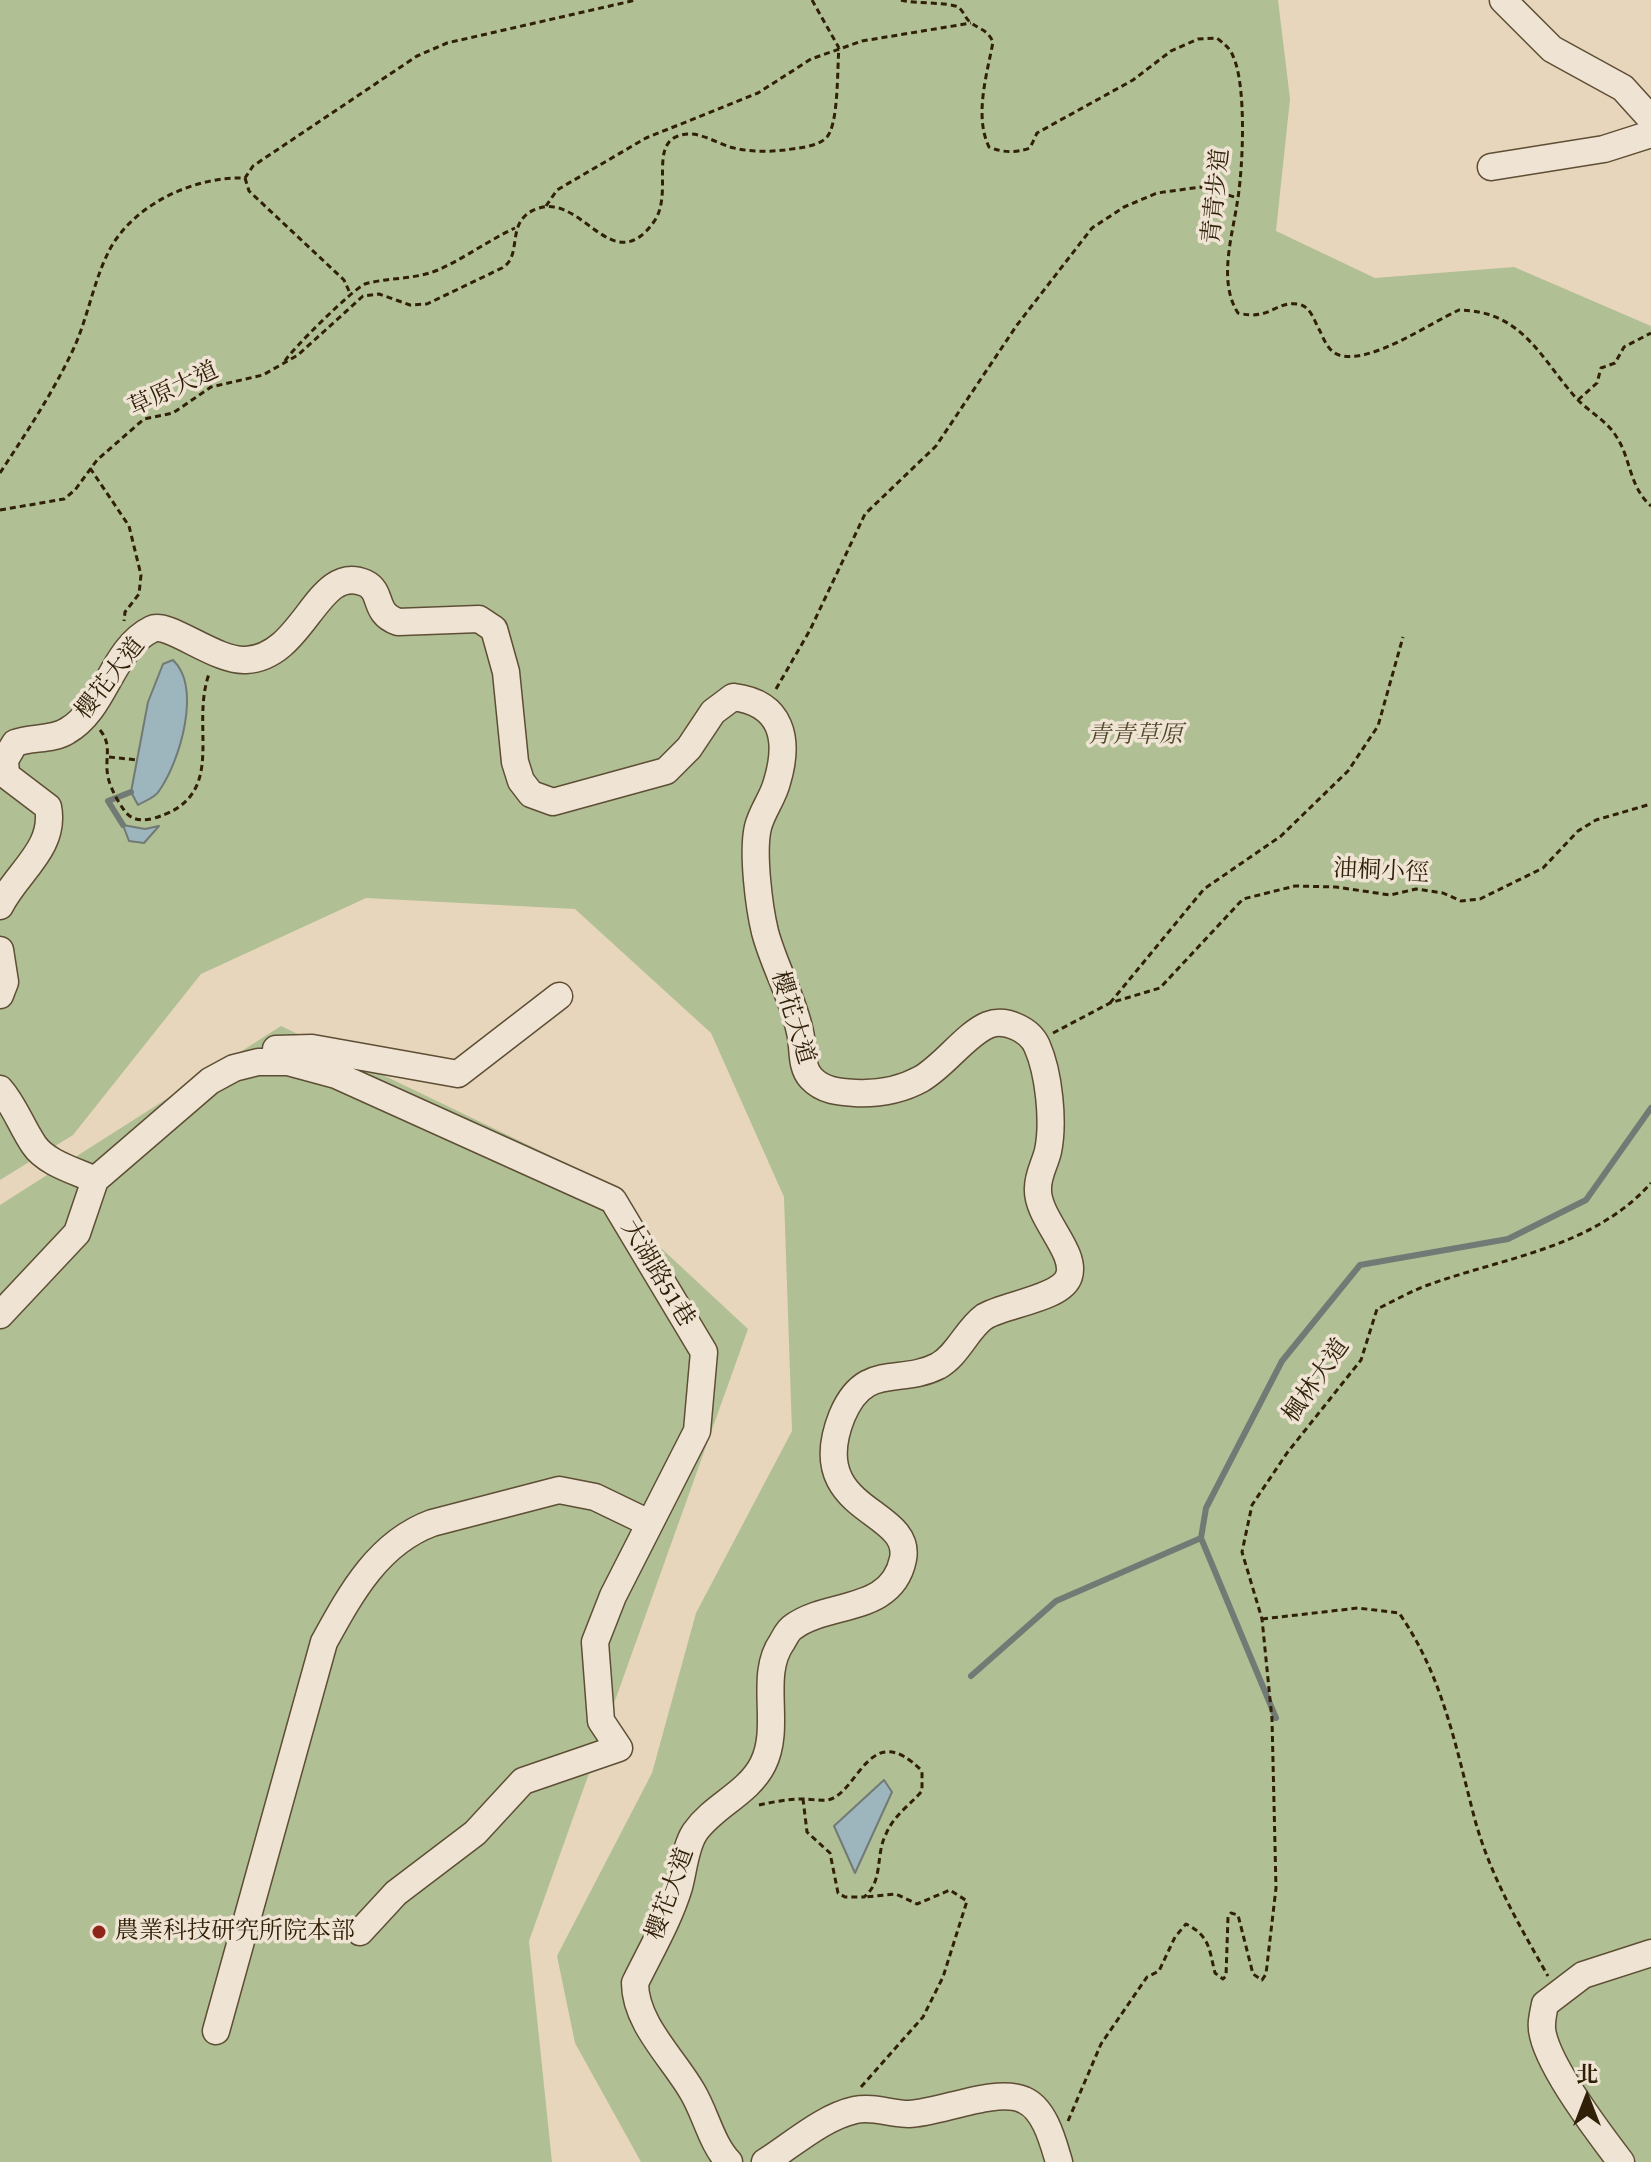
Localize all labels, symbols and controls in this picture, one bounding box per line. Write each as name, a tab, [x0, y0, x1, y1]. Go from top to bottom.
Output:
street label: 青青步道	[1198, 147, 1236, 245]
street label: 草原大道	[124, 357, 224, 423]
street label: 櫻花大道	[70, 632, 152, 726]
park label: 青青草原	[1087, 722, 1183, 750]
street label: 油桐小徑	[1332, 855, 1430, 889]
street label: 櫻花大道	[764, 968, 820, 1068]
street label: 大湖路51巷	[614, 1216, 700, 1332]
street label: 楓林大道	[1278, 1333, 1356, 1429]
street label: 櫻花大道	[641, 1844, 701, 1944]
place label: 農業科技研究所院本部	[115, 1918, 355, 1946]
marker: 農業科技研究所院本部	[90, 1923, 108, 1941]
north arrow	[1547, 2058, 1627, 2138]
text: 北	[1576, 2058, 1598, 2090]

